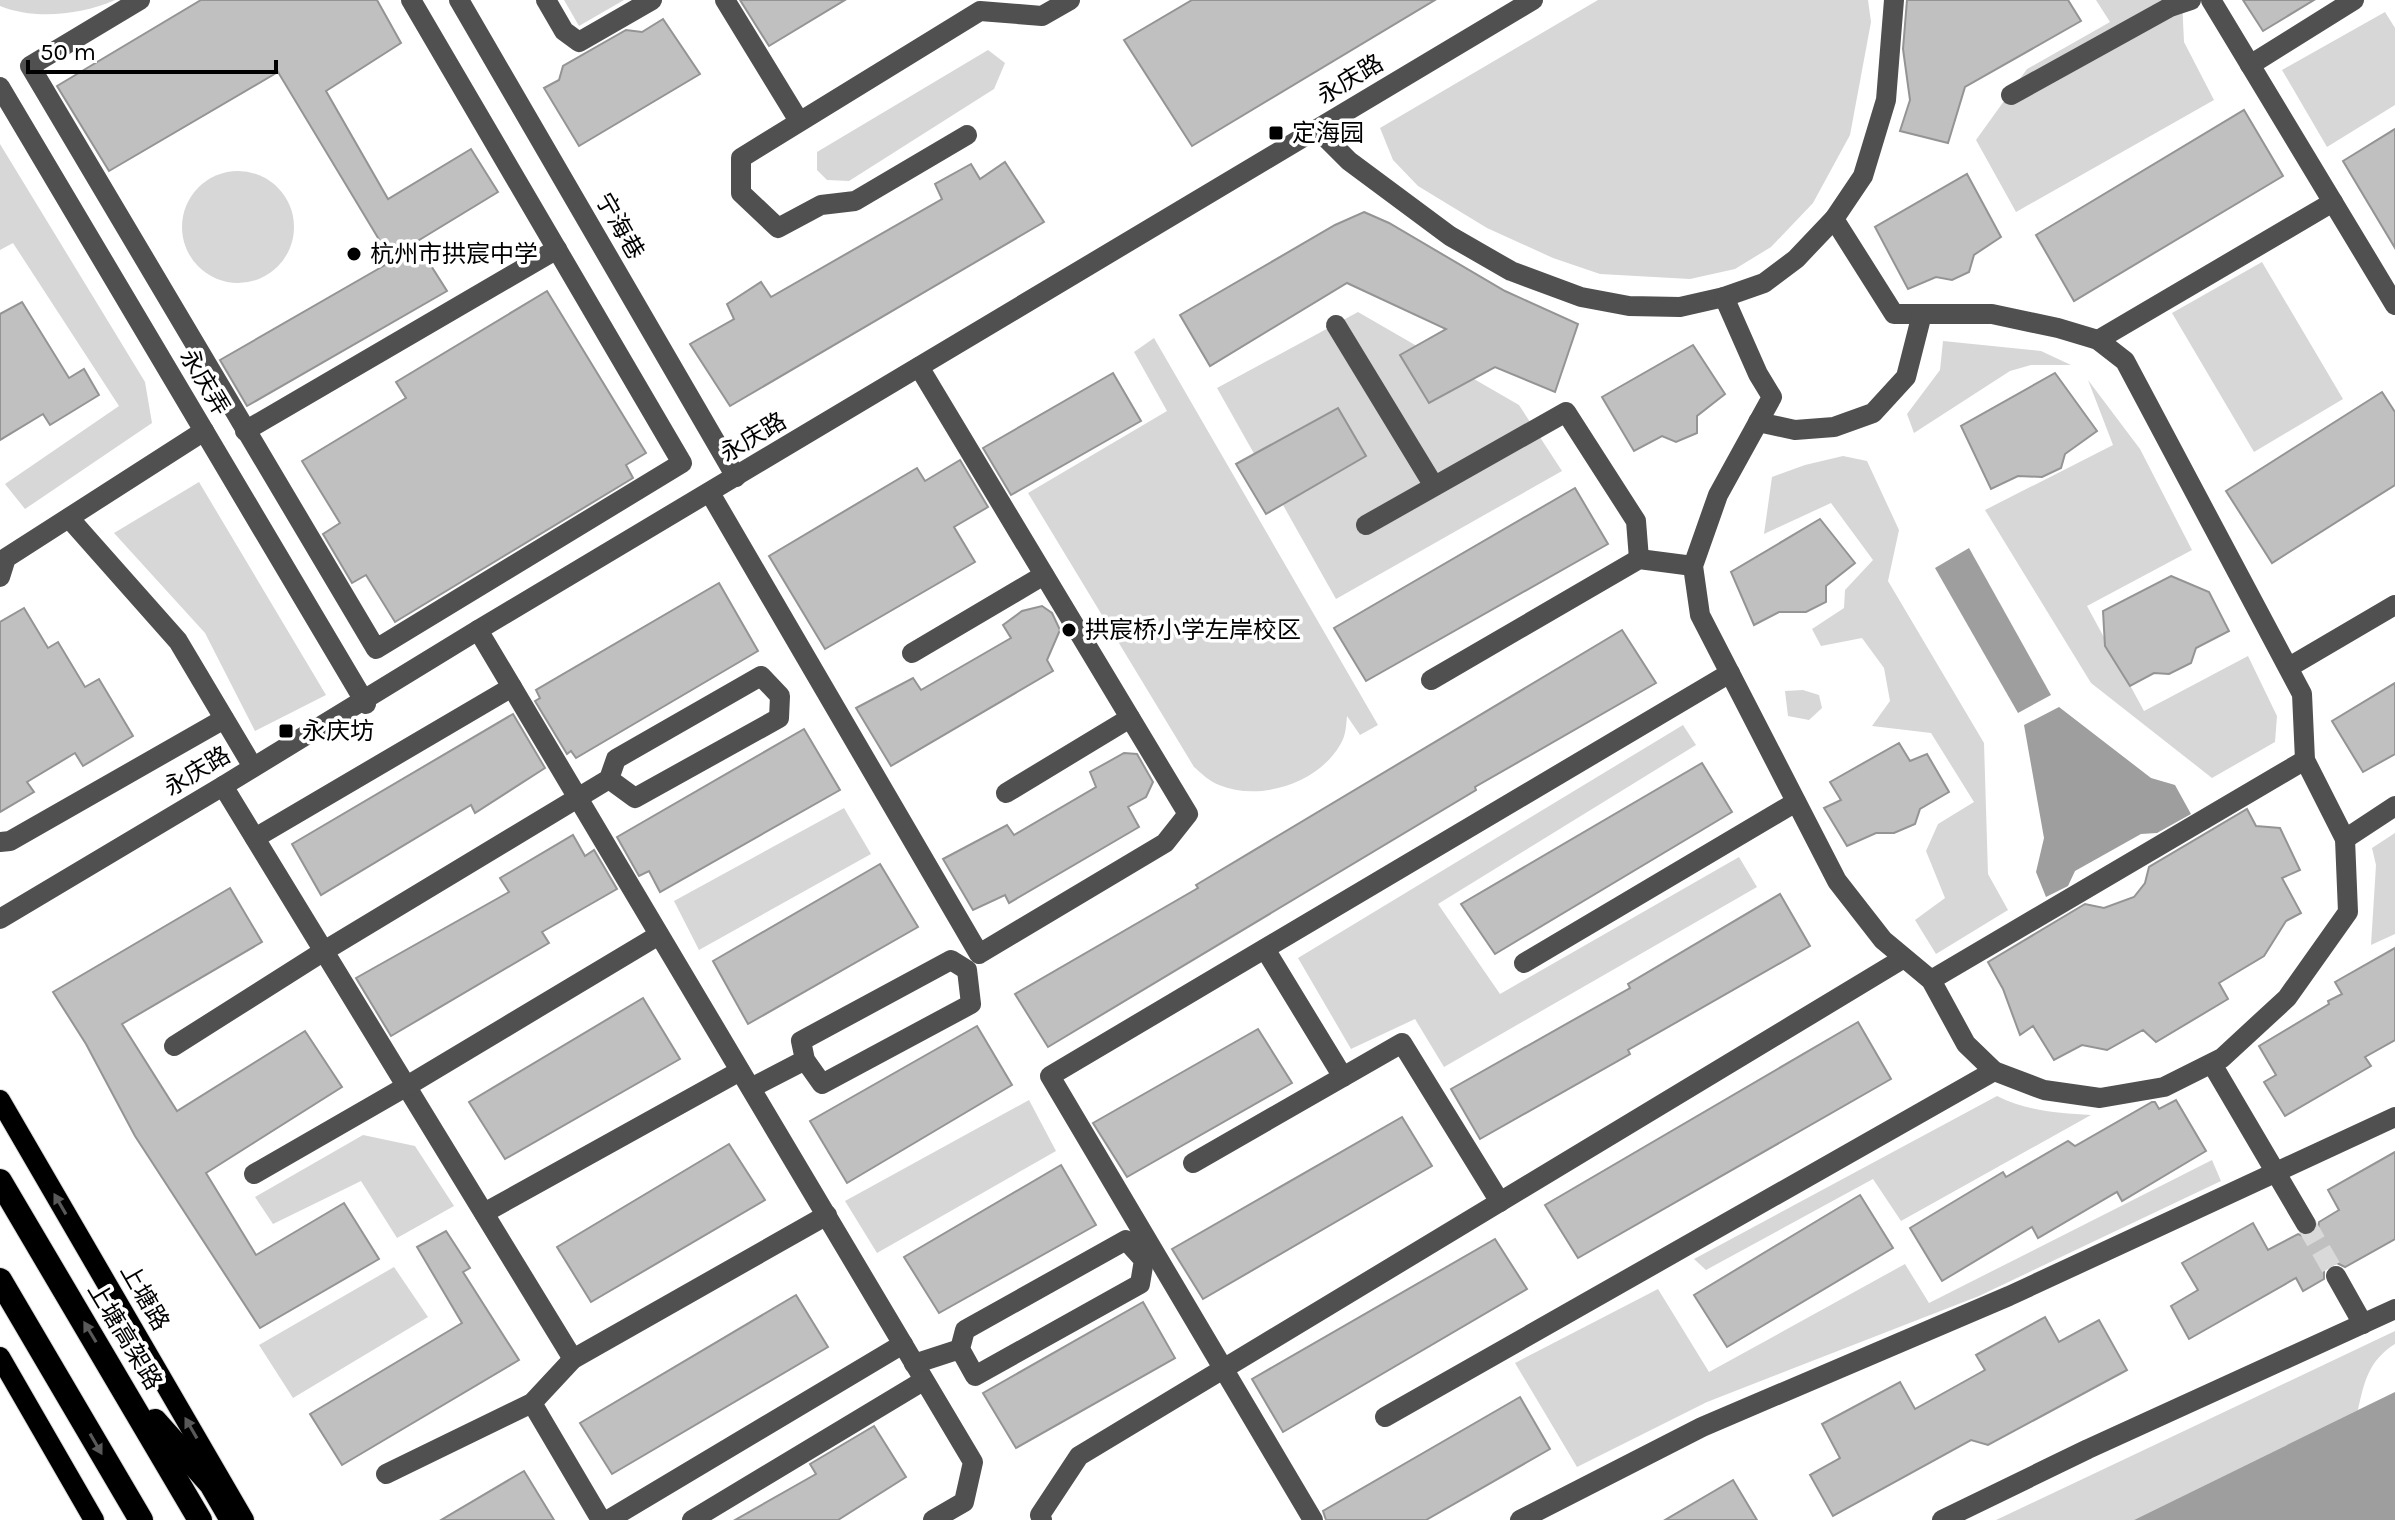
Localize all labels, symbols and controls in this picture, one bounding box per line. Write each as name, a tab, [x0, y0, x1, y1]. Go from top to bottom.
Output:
scale bar	[28, 24, 276, 74]
text: 50 m	[40, 38, 96, 66]
street label: 永庆路	[1312, 48, 1388, 110]
place label: 定海园	[1292, 119, 1364, 147]
marker: 定海园	[1267, 124, 1285, 142]
street label: 宁海巷	[590, 188, 650, 264]
place label: 杭州市拱宸中学	[370, 240, 538, 268]
marker: 杭州市拱宸中学	[345, 245, 363, 263]
street label: 永庆弄	[174, 344, 236, 420]
street label: 永庆路	[715, 406, 791, 468]
place label: 拱宸桥小学左岸校区	[1085, 616, 1301, 644]
marker: 拱宸桥小学左岸校区	[1060, 621, 1078, 639]
place label: 永庆坊	[302, 717, 374, 745]
marker: 永庆坊	[277, 722, 295, 740]
street label: 永庆路	[159, 740, 235, 802]
one-way arrow	[53, 1193, 67, 1215]
street label: 上塘路	[115, 1259, 175, 1335]
street label: 上塘高架路	[82, 1277, 168, 1395]
one-way arrow	[83, 1321, 97, 1343]
one-way arrow	[184, 1417, 198, 1440]
one-way arrow	[89, 1433, 103, 1455]

